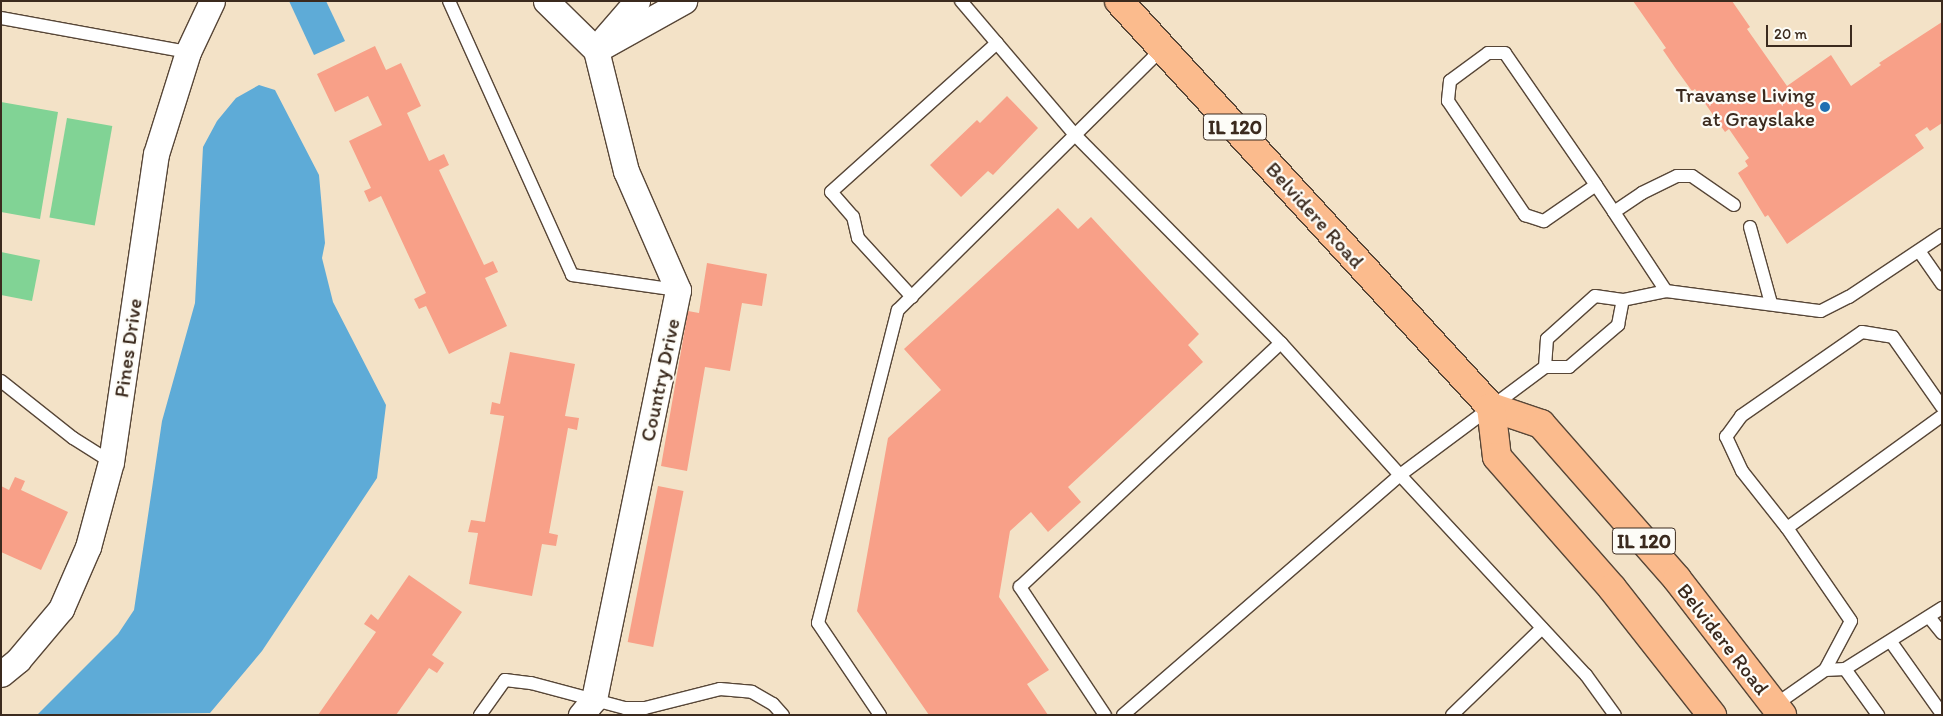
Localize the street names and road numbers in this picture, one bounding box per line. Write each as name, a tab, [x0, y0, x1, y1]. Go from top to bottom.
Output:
road number: IL 120	[1202, 110, 1268, 144]
street label: Belvidere Road	[1261, 157, 1369, 273]
street label: Pines Drive	[109, 296, 147, 400]
street label: Country Drive	[635, 316, 685, 444]
road number: IL 120	[1612, 524, 1676, 558]
street label: Belvidere Road	[1672, 578, 1774, 700]

